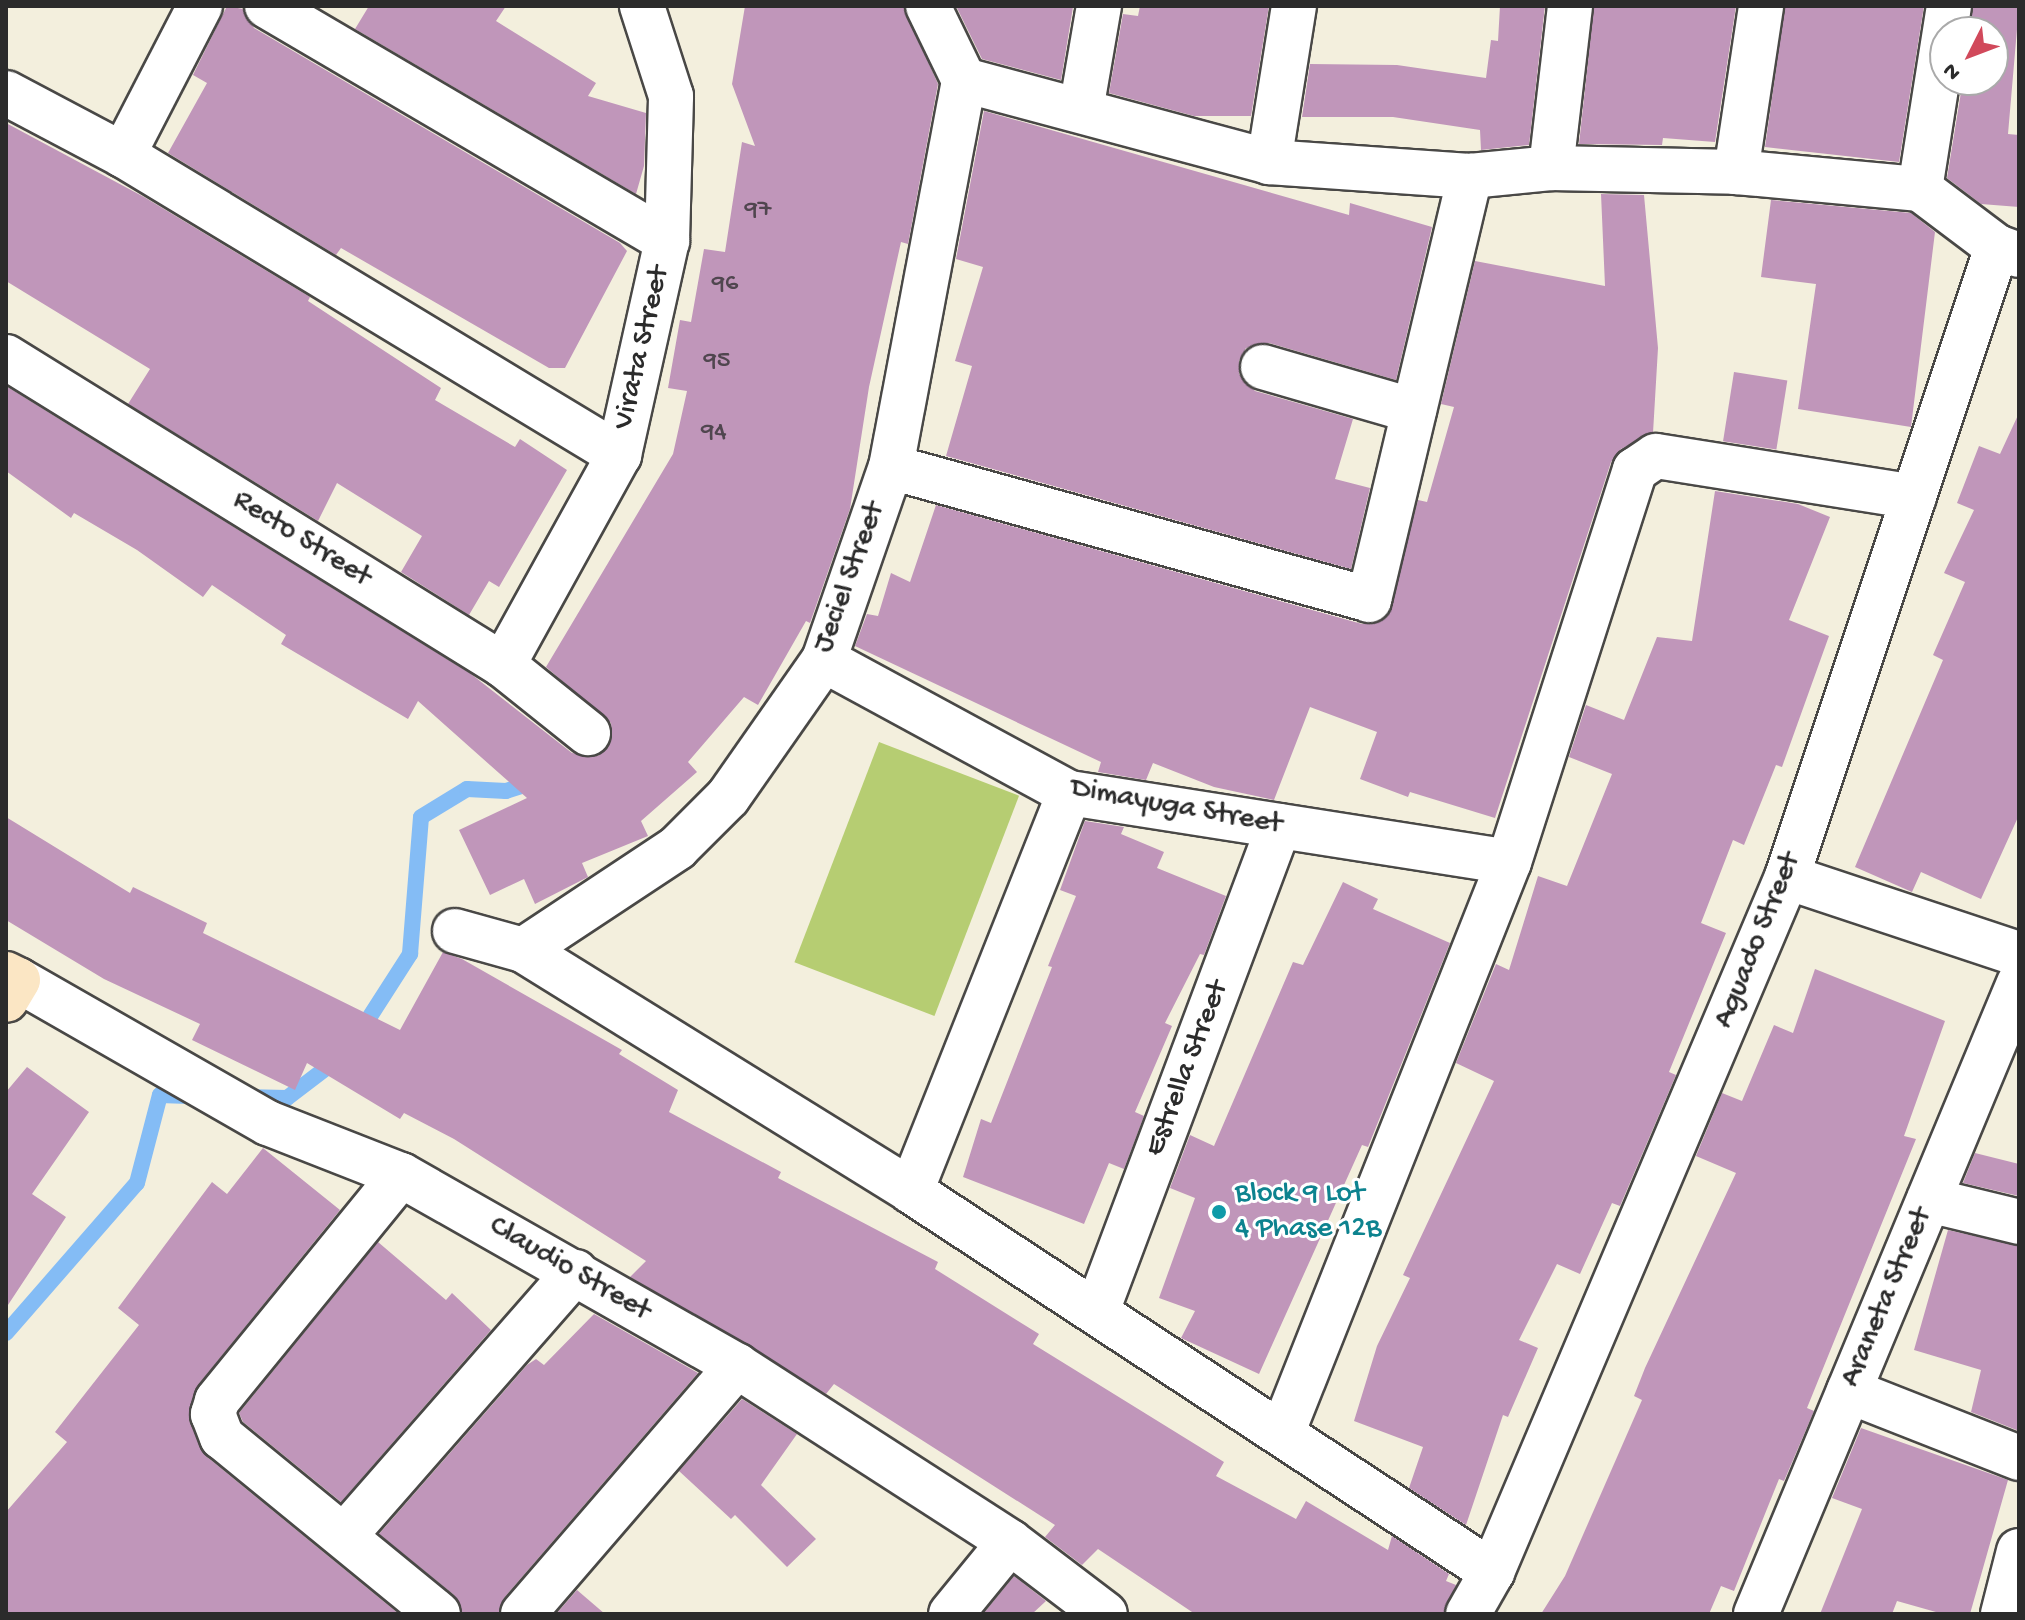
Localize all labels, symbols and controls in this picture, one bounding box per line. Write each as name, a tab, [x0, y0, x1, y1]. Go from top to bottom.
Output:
north arrow	[1929, 16, 2009, 96]
text: N	[1938, 57, 1967, 85]
house number: 97	[745, 195, 771, 227]
street label: Virata Street	[607, 263, 679, 433]
house number: 96	[712, 269, 738, 301]
house number: 95	[704, 346, 730, 378]
house number: 94	[701, 417, 727, 449]
street label: Recto Street	[225, 483, 377, 597]
street label: Jeciel Street	[807, 498, 895, 658]
street label: Dimayuga Street	[1068, 772, 1284, 844]
street label: Aguado Street	[1708, 848, 1810, 1034]
street label: Estrella Street	[1138, 976, 1238, 1162]
place label: Block 9 Lot 4 Phase 12B	[1235, 1177, 1381, 1248]
marker: Block 9 Lot 4 Phase 12B	[1210, 1203, 1228, 1221]
street label: Araneta Street	[1834, 1203, 1942, 1393]
street label: Claudio Street	[482, 1209, 656, 1331]

